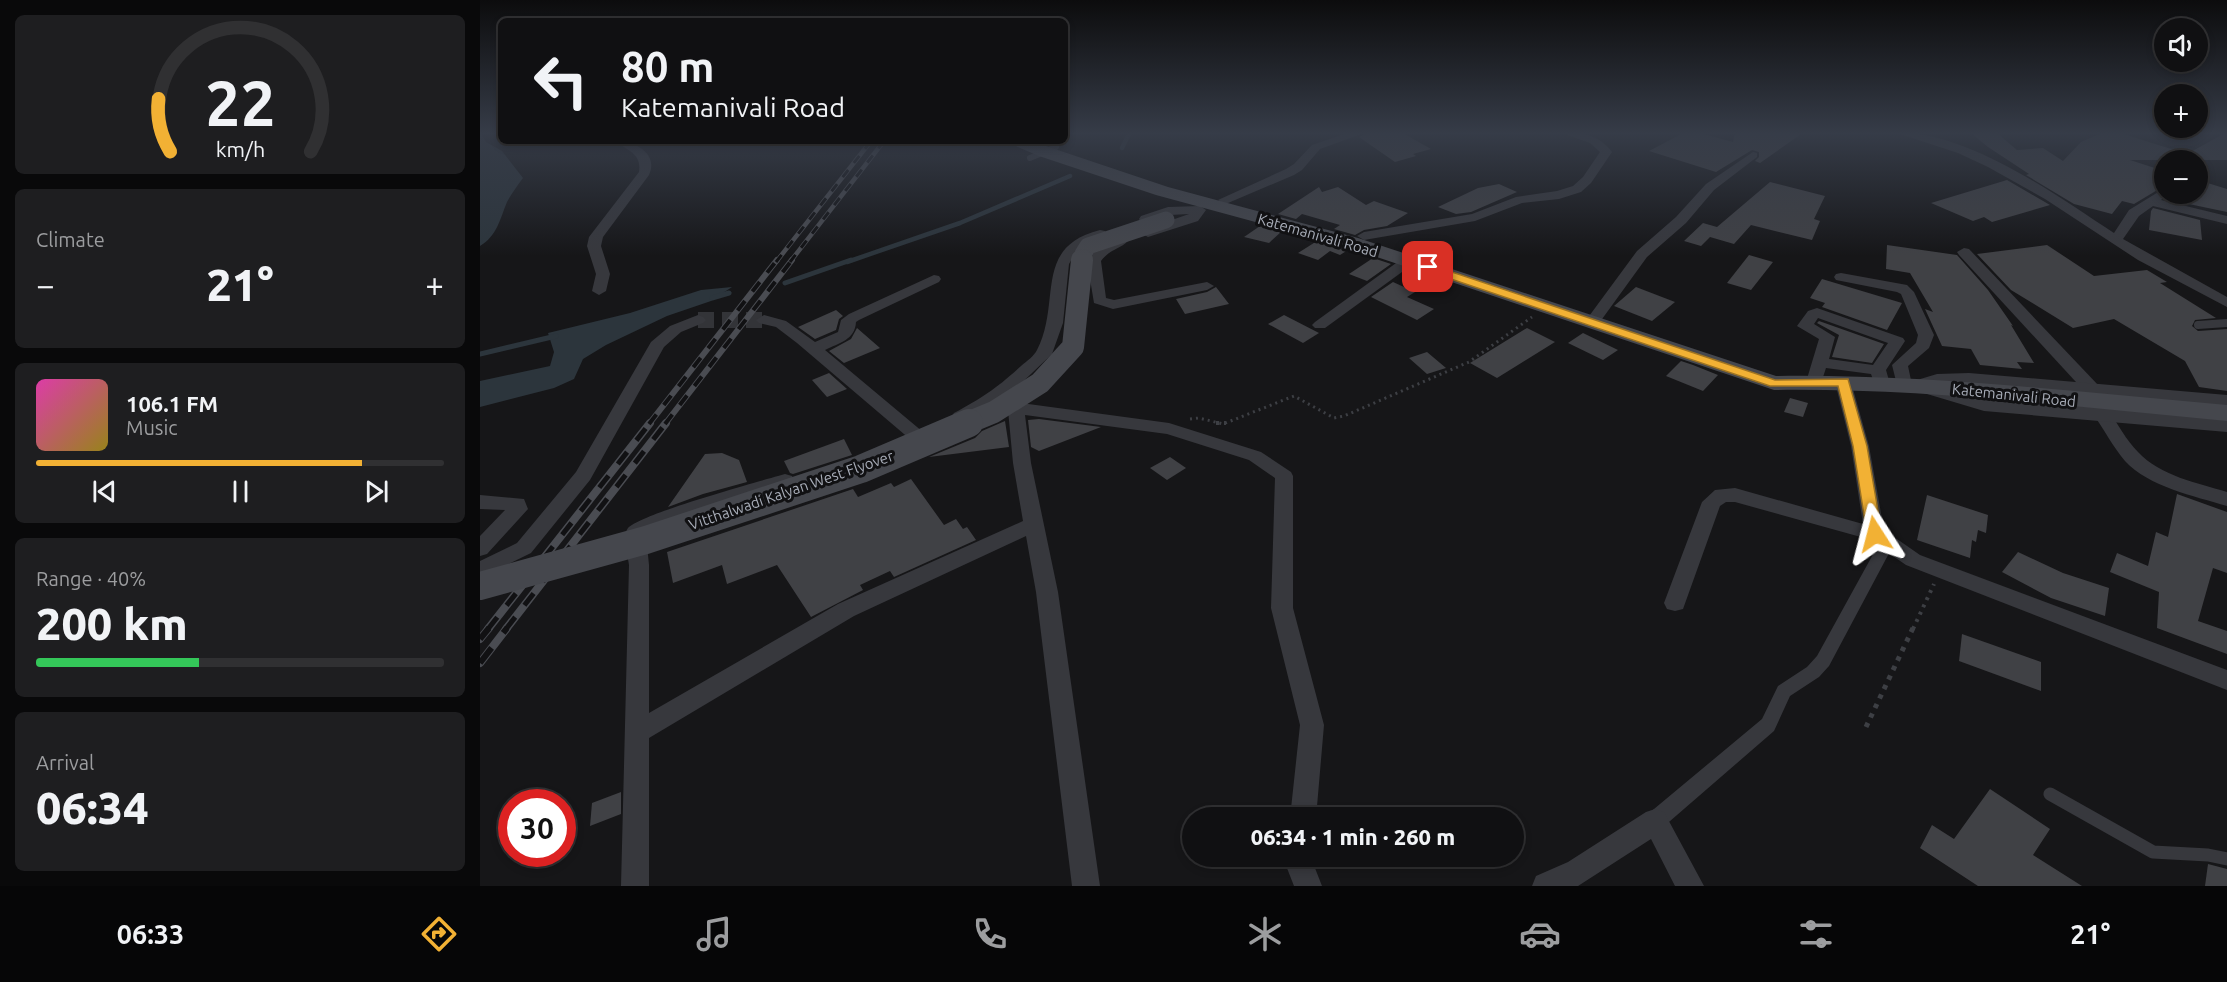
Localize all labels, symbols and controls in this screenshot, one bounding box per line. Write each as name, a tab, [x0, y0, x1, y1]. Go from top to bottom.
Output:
map controls	[2154, 18, 2208, 204]
button: sound	[2154, 18, 2208, 72]
icon: left	[522, 42, 600, 120]
text: 80 m	[621, 43, 715, 90]
text: 22	[205, 68, 275, 138]
button: +	[2154, 84, 2208, 138]
text: Katemanivali Road	[621, 92, 845, 122]
text: km/h	[215, 137, 265, 161]
button: −	[2154, 150, 2208, 204]
street label: Katemanivali Road	[1256, 210, 1380, 260]
text: Climate	[36, 228, 105, 251]
pin	[1402, 241, 1453, 292]
icon: arrive	[1411, 250, 1444, 283]
text: 21°	[206, 259, 274, 310]
text: −	[36, 266, 55, 303]
text: +	[425, 266, 444, 303]
street label: Katemanivali Road	[1951, 380, 2077, 410]
text: 106.1 FM	[126, 391, 218, 416]
text: Music	[126, 416, 178, 439]
street label: Vitthalwadi Kalyan West Flyover	[686, 447, 896, 533]
icon: previous	[88, 475, 121, 508]
icon: pause	[224, 475, 257, 508]
icon: next	[360, 475, 393, 508]
position arrow	[1843, 502, 1907, 566]
text: Range · 40%	[36, 567, 146, 590]
text: 200 km	[36, 598, 188, 649]
text: Arrival	[36, 751, 94, 774]
text: 06:34	[36, 782, 149, 833]
speed limit sign: 30	[498, 789, 576, 867]
text: 06:34 · 1 min · 260 m	[1251, 824, 1455, 849]
icon: directions	[418, 913, 460, 955]
icon: music	[693, 913, 735, 955]
icon: phone	[969, 913, 1011, 955]
icon: climate	[1244, 913, 1286, 955]
icon: car	[1519, 913, 1561, 955]
icon: filters	[1795, 913, 1837, 955]
text: 06:33	[117, 919, 184, 949]
text: 21°	[2070, 919, 2110, 949]

